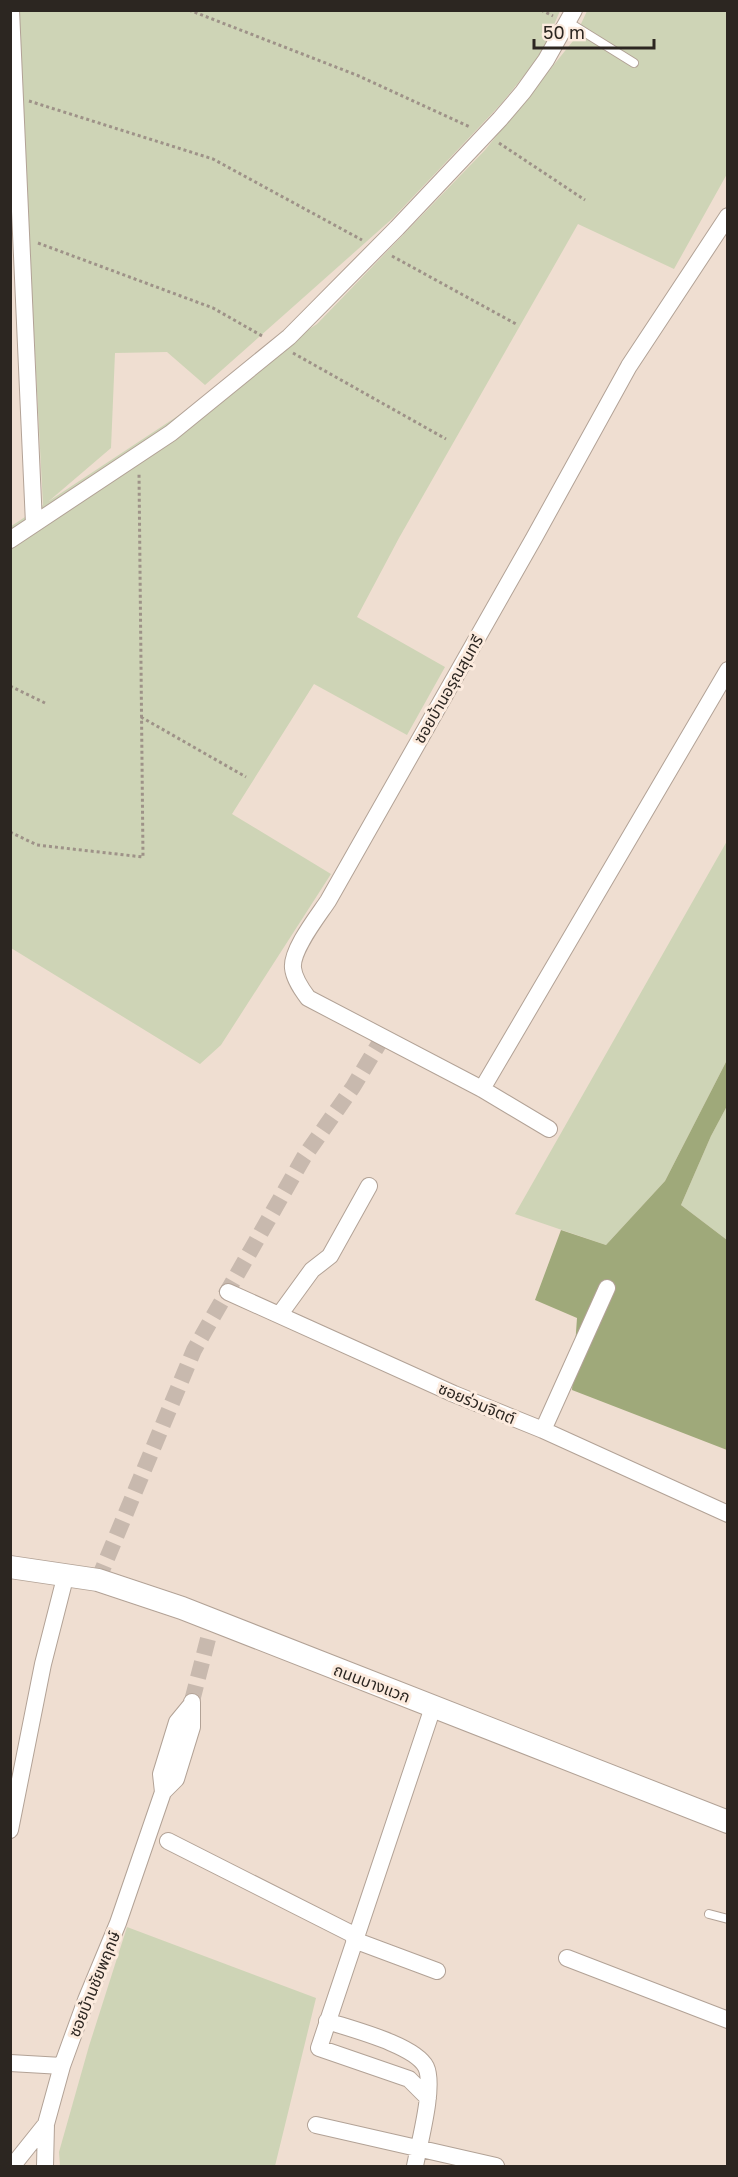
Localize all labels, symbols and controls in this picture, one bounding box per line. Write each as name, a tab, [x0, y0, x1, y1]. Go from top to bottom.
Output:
scale bar	[534, 12, 654, 50]
text: 50 m	[543, 21, 585, 43]
street label: ซอยบ้านอรุณสุนทรี	[409, 631, 487, 747]
street label: ซอยร่วมจิตต์	[435, 1378, 519, 1428]
street label: ถนนบางแวก	[331, 1659, 413, 1707]
street label: ซอยบ้านชัยพฤกษ์	[64, 1928, 124, 2040]

